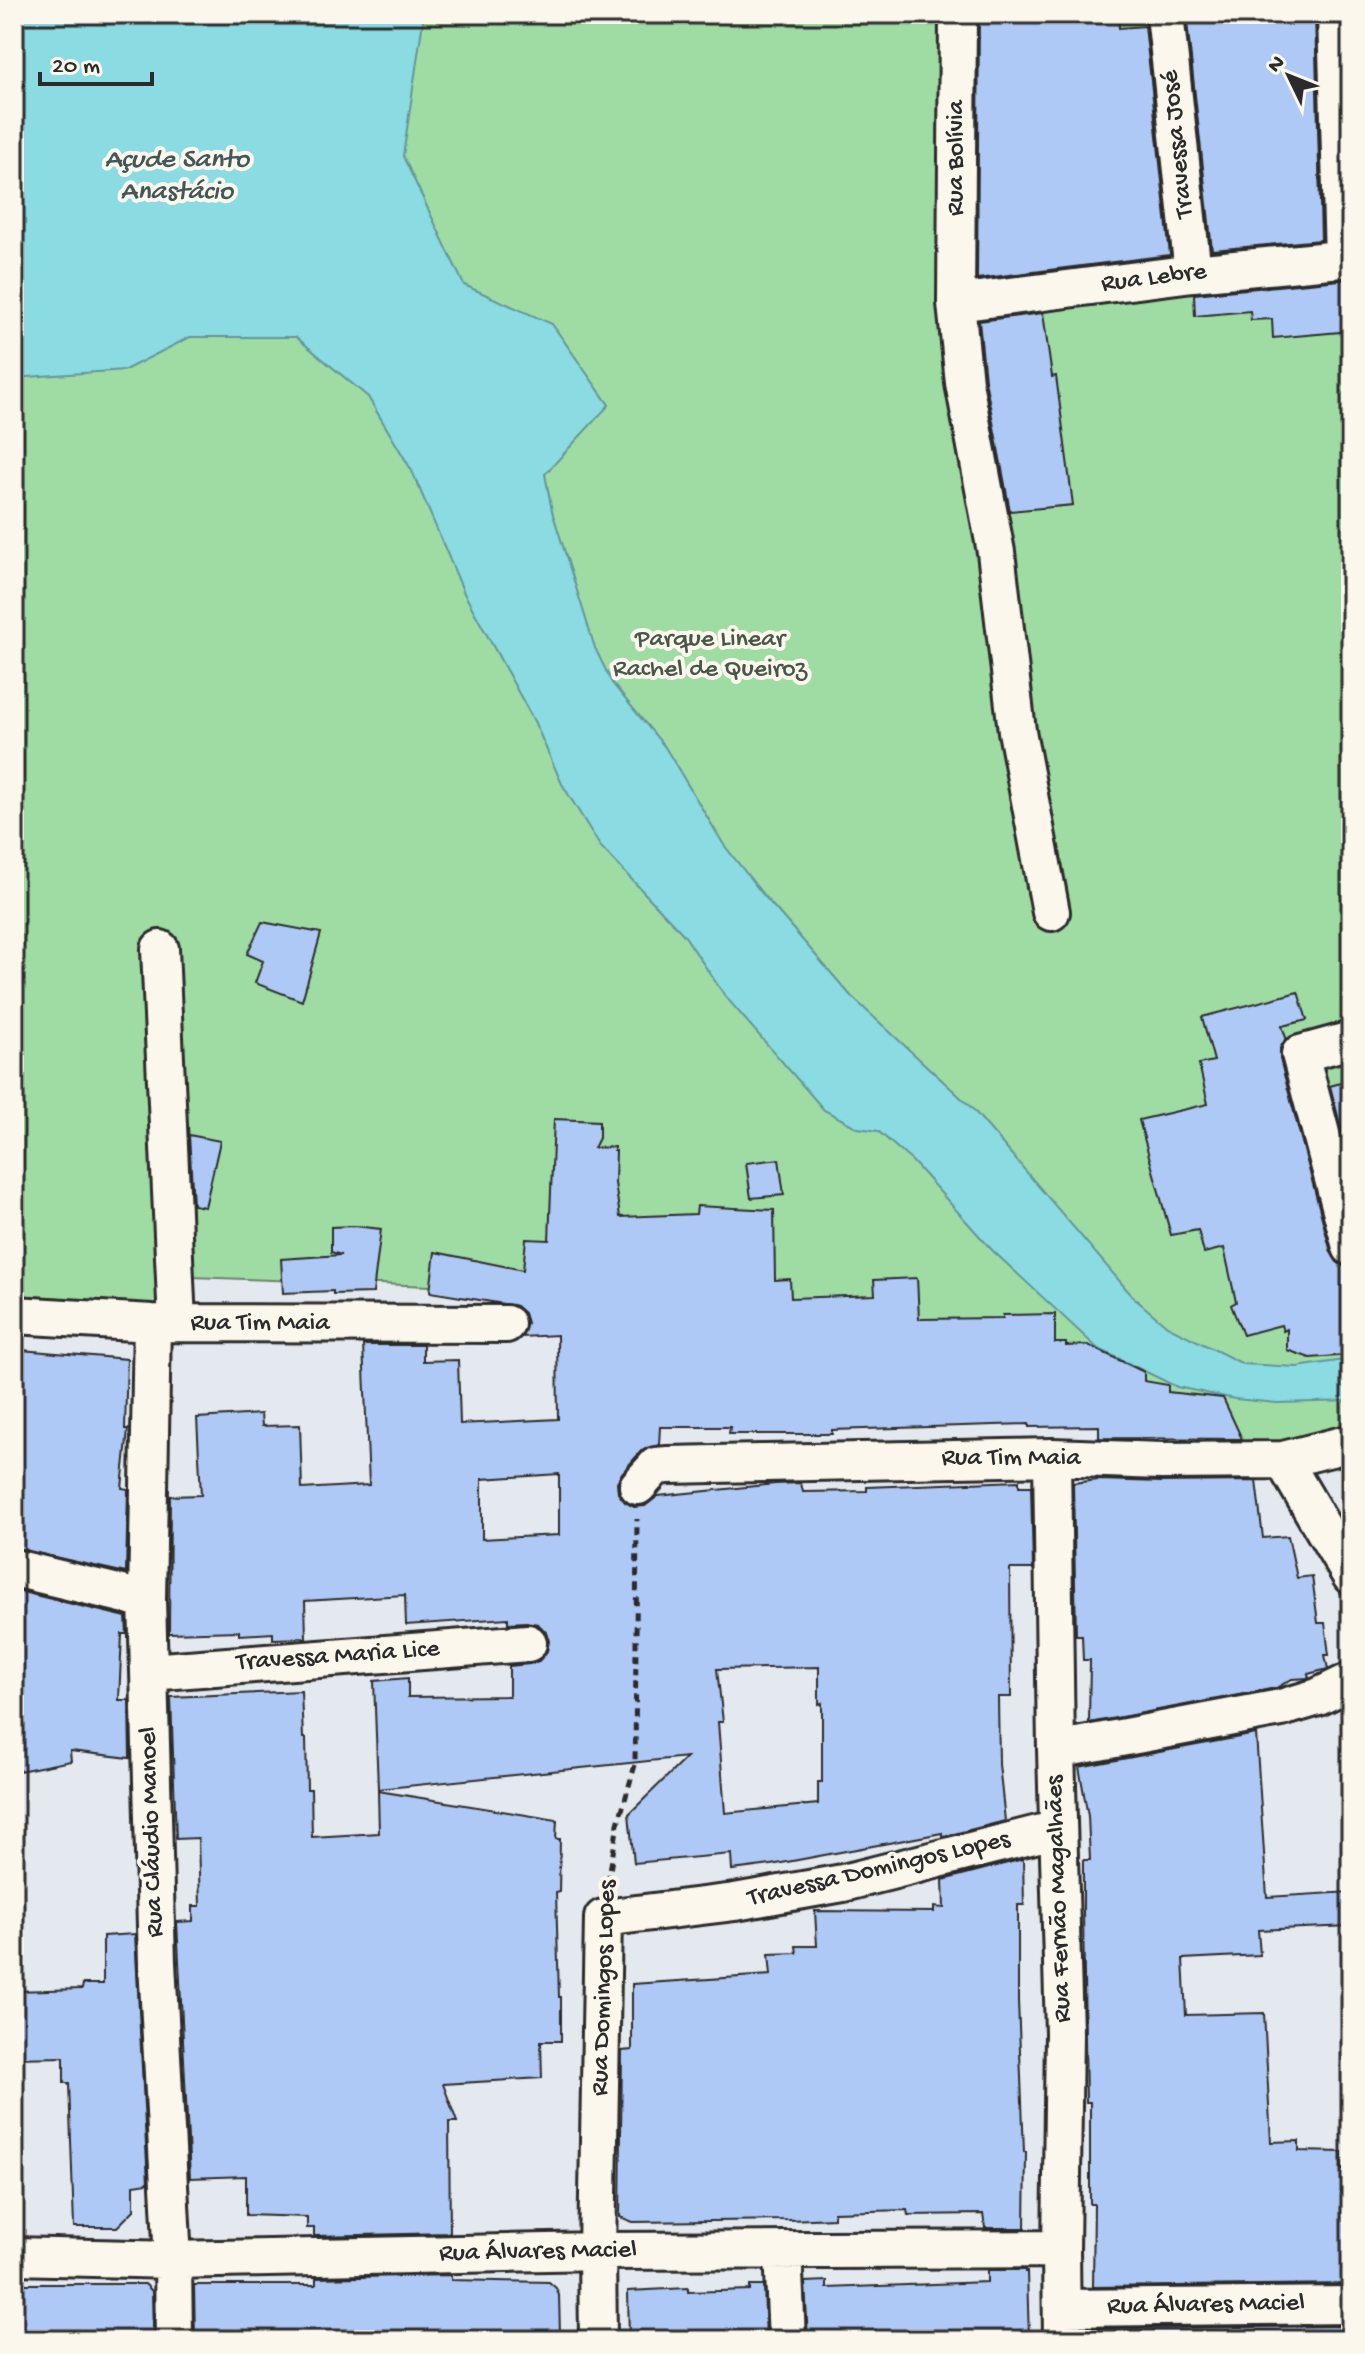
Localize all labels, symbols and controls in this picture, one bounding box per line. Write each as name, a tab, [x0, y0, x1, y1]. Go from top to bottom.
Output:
scale bar	[40, 36, 152, 86]
north arrow	[1249, 36, 1329, 116]
text: N	[1263, 51, 1292, 79]
text: 20 m	[52, 53, 100, 82]
street label: Travessa José	[1156, 68, 1202, 221]
street label: Rua Bolívia	[942, 98, 973, 216]
water label: Açude Santo Anastácio	[105, 144, 251, 209]
street label: Rua Lebre	[1100, 257, 1209, 301]
park label: Parque Linear Rachel de Queiroz	[613, 625, 808, 686]
street label: Rua Tim Maia	[190, 1309, 331, 1340]
street label: Rua Tim Maia	[941, 1444, 1082, 1475]
street label: Travessa Maria Lice	[233, 1634, 441, 1680]
street label: Rua Cláudio Manoel	[134, 1726, 172, 1938]
street label: Rua Fernão Magalhães	[1040, 1773, 1080, 2023]
street label: Travessa Domingos Lopes	[743, 1824, 1014, 1916]
street label: Rua Domingos Lopes	[586, 1878, 624, 2097]
street label: Rua Álvares Maciel	[439, 2236, 637, 2270]
street label: Rua Álvares Maciel	[1107, 2289, 1305, 2323]

